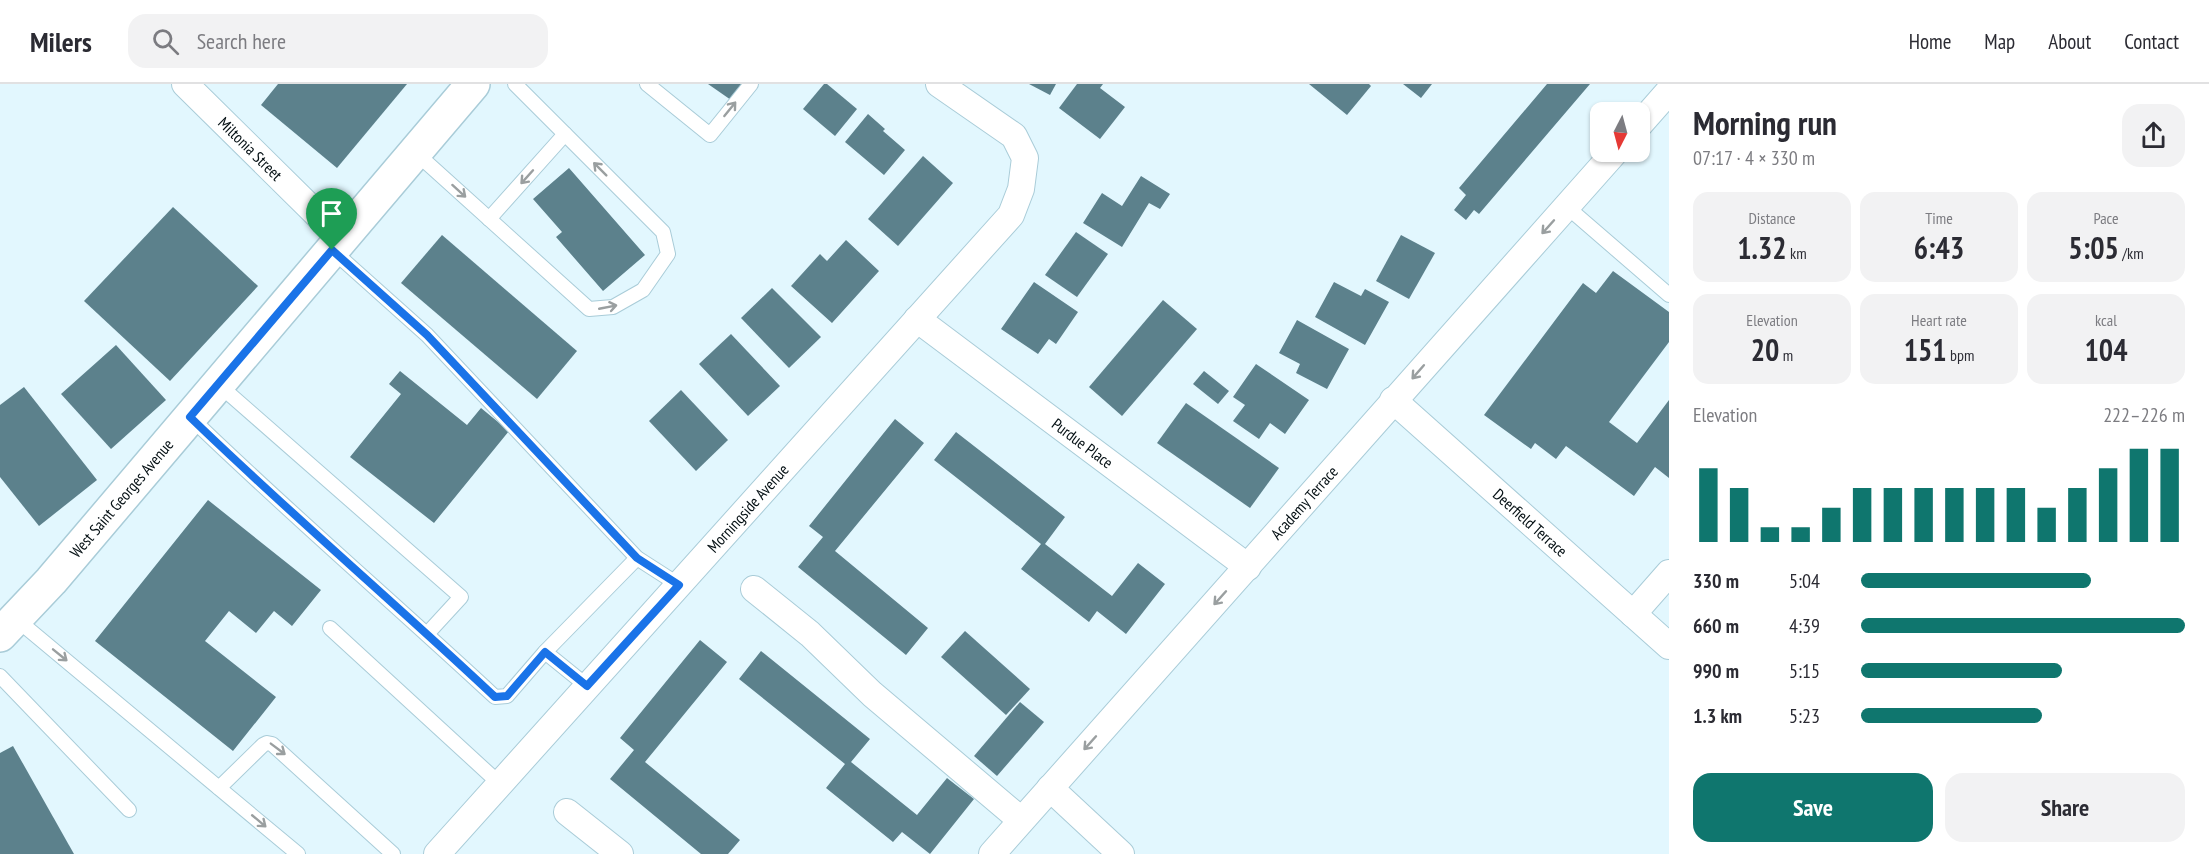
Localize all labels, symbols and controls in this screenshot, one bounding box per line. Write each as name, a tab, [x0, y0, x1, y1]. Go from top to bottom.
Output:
search box	[128, 14, 548, 68]
text: Milers	[30, 23, 92, 60]
icon: search	[149, 25, 182, 58]
text: Search here	[197, 27, 286, 55]
text: Home	[1909, 28, 1951, 55]
text: Map	[1984, 28, 2015, 55]
text: About	[2048, 28, 2091, 55]
text: Contact	[2124, 28, 2179, 55]
text: Morning run	[1693, 101, 1837, 144]
one-way arrow	[724, 102, 737, 118]
north arrow	[1590, 102, 1650, 162]
map controls	[1590, 102, 1650, 162]
button: share	[2122, 104, 2185, 167]
street label: Miltonia Street	[214, 113, 287, 185]
text: 07:17 · 4 × 330 m	[1693, 145, 1815, 171]
one-way arrow	[592, 162, 607, 176]
one-way arrow	[520, 169, 534, 184]
one-way arrow	[451, 184, 466, 198]
pin	[306, 188, 357, 250]
icon: arrive	[315, 197, 348, 230]
text: Distance	[1748, 208, 1796, 228]
text: Time	[1925, 208, 1953, 228]
text: Pace	[2093, 208, 2119, 228]
one-way arrow	[1541, 219, 1555, 234]
text: 1.32	[1737, 228, 1787, 267]
text: 6:43	[1914, 228, 1964, 267]
text: 5:05	[2068, 228, 2119, 267]
text: km	[1787, 243, 1807, 263]
text: /km	[2119, 243, 2144, 263]
one-way arrow	[598, 301, 617, 312]
text: Elevation	[1746, 310, 1798, 330]
text: Heart rate	[1911, 310, 1967, 330]
text: kcal	[2095, 310, 2117, 330]
text: 20	[1751, 330, 1779, 369]
text: 151	[1904, 330, 1947, 369]
text: 104	[2084, 330, 2128, 369]
text: m	[1779, 345, 1793, 365]
text: bpm	[1947, 345, 1974, 365]
one-way arrow	[1411, 364, 1425, 379]
text: Elevation	[1693, 402, 1757, 428]
text: 222–226 m	[2103, 402, 2185, 428]
street label: Purdue Place	[1048, 414, 1117, 473]
street label: West Saint Georges Avenue	[65, 435, 177, 562]
street label: Morningside Avenue	[703, 460, 793, 556]
street label: Academy Terrace	[1266, 462, 1342, 543]
street label: Deerfield Terrace	[1489, 484, 1572, 561]
text: 330 m	[1693, 568, 1739, 594]
text: 5:04	[1789, 568, 1820, 594]
one-way arrow	[1213, 590, 1227, 605]
text: 660 m	[1693, 613, 1739, 639]
text: 4:39	[1789, 613, 1820, 639]
one-way arrow	[52, 649, 68, 662]
text: 990 m	[1693, 658, 1739, 684]
text: 5:15	[1789, 658, 1820, 684]
text: 1.3 km	[1693, 703, 1742, 729]
text: 5:23	[1789, 703, 1820, 729]
one-way arrow	[1083, 735, 1097, 750]
one-way arrow	[270, 743, 286, 756]
button: Save	[1693, 773, 1933, 842]
button: Share	[1945, 773, 2185, 842]
one-way arrow	[251, 815, 267, 828]

